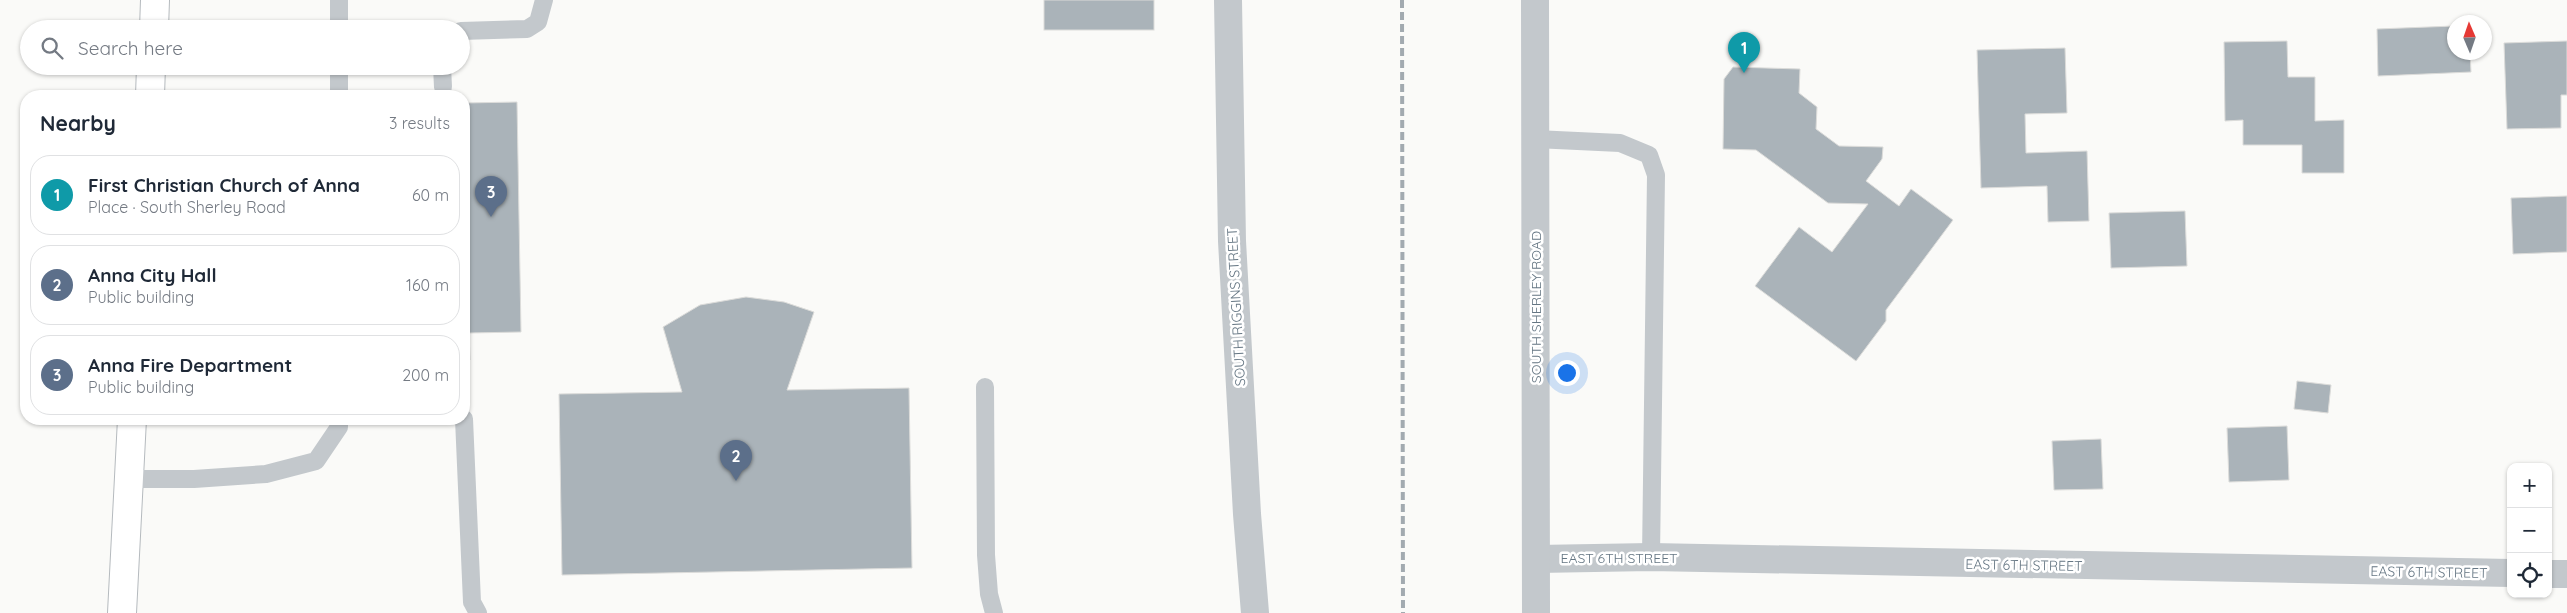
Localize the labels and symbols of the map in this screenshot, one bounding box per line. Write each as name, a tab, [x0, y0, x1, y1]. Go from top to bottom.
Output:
north arrow	[2447, 15, 2492, 60]
pin: 1	[1728, 32, 1760, 73]
pin: 3	[475, 176, 507, 217]
street label: SOUTH RIGGINS STREET	[1223, 227, 1249, 387]
street label: SOUTH SHERLEY ROAD	[1527, 231, 1545, 383]
your location	[1554, 360, 1580, 386]
pin: 2	[720, 440, 752, 481]
street label: EAST 6TH STREET	[1560, 549, 1678, 567]
street label: EAST 6TH STREET	[1965, 555, 2083, 575]
street label: EAST 6TH STREET	[2370, 562, 2488, 582]

